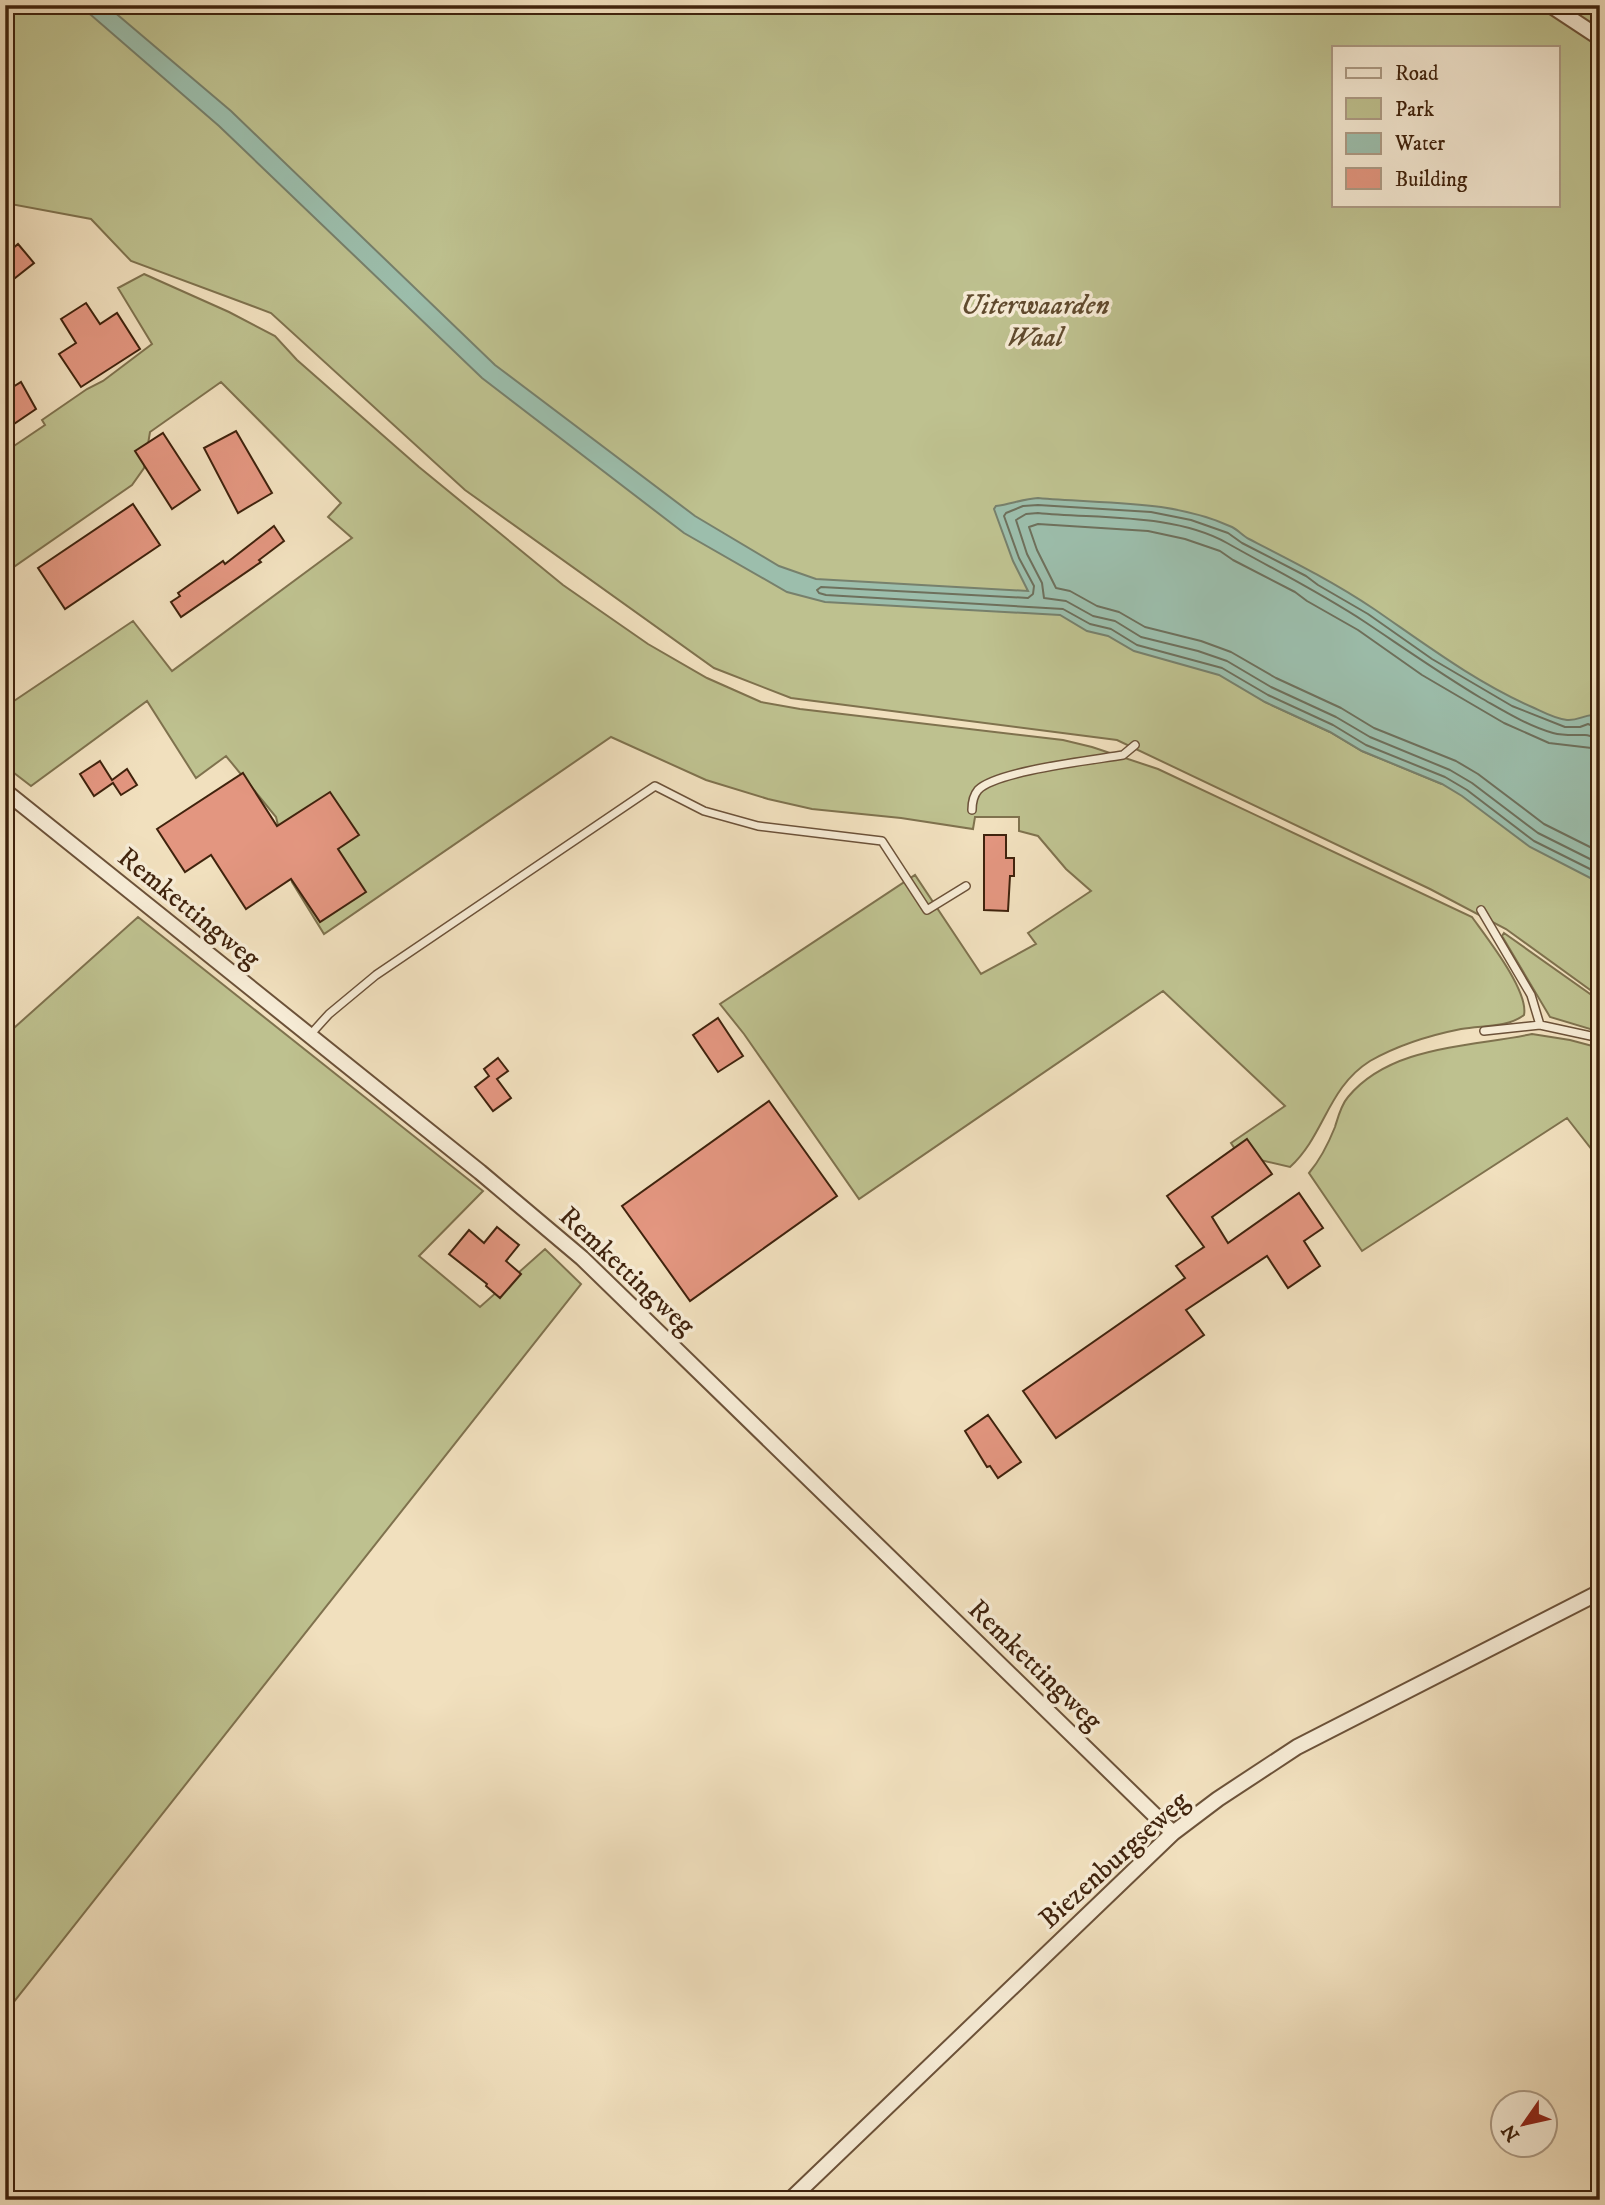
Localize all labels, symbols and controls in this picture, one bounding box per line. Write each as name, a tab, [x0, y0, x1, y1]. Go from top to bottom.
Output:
legend	[1332, 46, 1560, 206]
text: Road	[1395, 61, 1439, 87]
text: Park	[1395, 97, 1435, 123]
text: Water	[1394, 131, 1445, 157]
text: Building	[1395, 167, 1468, 193]
park label: Uiterwaarden Waal	[961, 288, 1109, 355]
street label: Remkettingweg	[111, 840, 268, 976]
street label: Remkettingweg	[552, 1199, 703, 1343]
street label: Remkettingweg	[960, 1592, 1110, 1738]
street label: Biezenburgseweg	[1032, 1783, 1196, 1936]
north arrow	[1490, 2090, 1560, 2160]
text: N	[1497, 2119, 1525, 2146]

